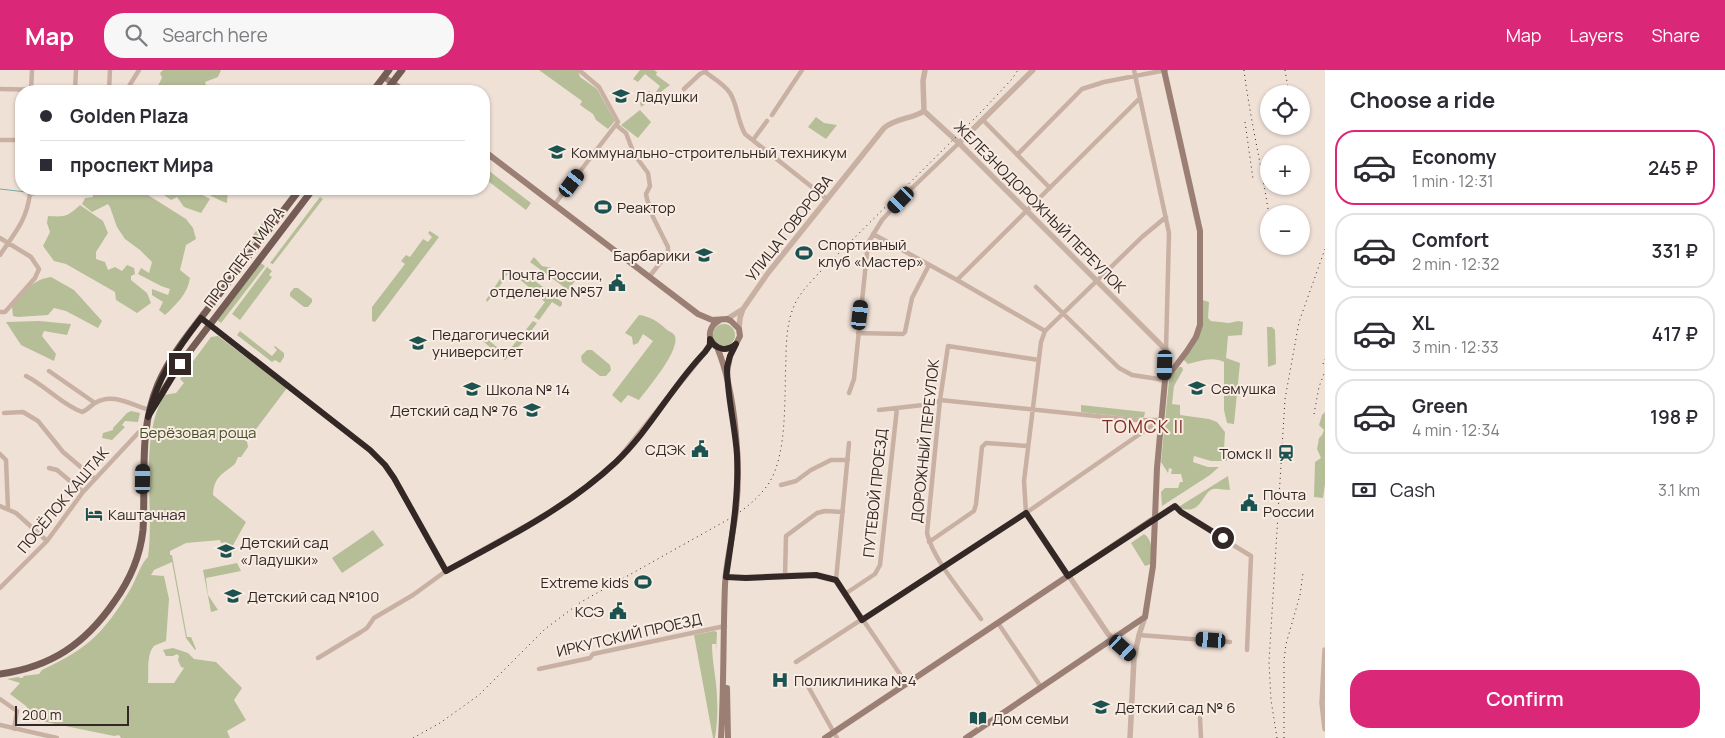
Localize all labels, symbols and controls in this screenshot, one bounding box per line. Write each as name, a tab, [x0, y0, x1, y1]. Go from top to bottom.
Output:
search box	[104, 13, 454, 58]
text: Map	[25, 19, 74, 52]
icon: search	[122, 21, 150, 49]
text: Search here	[162, 22, 268, 48]
text: Map	[1506, 23, 1541, 47]
text: Layers	[1569, 23, 1623, 47]
text: Share	[1651, 23, 1700, 47]
map controls	[1260, 85, 1310, 255]
button: locate	[1260, 85, 1310, 135]
text: Choose a ride	[1350, 85, 1495, 115]
school or university icon: Ладушки	[611, 86, 631, 106]
place label: Ладушки	[635, 86, 698, 107]
text: Golden Plaza	[70, 103, 188, 129]
street label: ЖЕЛЕЗНОДОРОЖНЫЙ ПЕРЕУЛОК	[949, 116, 1131, 298]
school or university icon: Коммунально-строительный техникум	[547, 142, 567, 162]
place label: Коммунально-строительный техникум	[571, 142, 847, 163]
text: Economy	[1412, 144, 1496, 170]
button: +	[1260, 145, 1310, 195]
icon: car	[1352, 145, 1397, 190]
text: проспект Мира	[70, 152, 214, 178]
text: 245 ₽	[1648, 155, 1698, 181]
car	[556, 167, 587, 199]
street label: УЛИЦА ГОВОРОВА	[741, 170, 838, 286]
text: 1 min · 12:31	[1412, 170, 1494, 192]
car	[885, 184, 916, 216]
sports icon: Реактор	[593, 197, 613, 217]
place label: Реактор	[617, 197, 676, 218]
street label: ПРОСПЕКТ МИРА	[199, 202, 289, 312]
button: −	[1260, 205, 1310, 255]
text: Comfort	[1412, 227, 1489, 253]
icon: car	[1352, 228, 1397, 273]
place label: Спортивный клуб «Мастер»	[818, 234, 924, 272]
text: 331 ₽	[1652, 238, 1698, 264]
sports icon: Спортивный клуб «Мастер»	[794, 243, 814, 263]
place label: Барбарики	[613, 245, 690, 266]
school or university icon: Барбарики	[694, 245, 714, 265]
text: 2 min · 12:32	[1412, 253, 1499, 275]
place label: Почта России, отделение №57	[490, 264, 603, 302]
public building icon: Почта России, отделение №57	[607, 273, 627, 293]
car	[850, 299, 869, 331]
text: XL	[1412, 310, 1435, 336]
icon: car	[1352, 311, 1397, 356]
text: 417 ₽	[1652, 321, 1698, 347]
place label: Педагогический университет	[432, 324, 549, 362]
school or university icon: Педагогический университет	[408, 333, 428, 353]
text: 3 min · 12:33	[1412, 336, 1499, 358]
car	[1156, 350, 1173, 380]
route end	[169, 353, 191, 375]
street label: ДОРОЖНЫЙ ПЕРЕУЛОК	[906, 358, 944, 524]
school or university icon: Семушка	[1187, 378, 1207, 398]
place label: Семушка	[1211, 378, 1276, 399]
school or university icon: Школа № 14	[462, 379, 482, 399]
place label: Школа № 14	[486, 379, 570, 400]
text: Green	[1412, 393, 1468, 419]
icon: car	[1352, 394, 1397, 439]
place label: Детский сад № 76	[390, 400, 518, 421]
school or university icon: Детский сад № 76	[522, 400, 542, 420]
text: 198 ₽	[1650, 404, 1698, 430]
district label: ТОМСК II	[1102, 414, 1184, 438]
text: 4 min · 12:34	[1412, 419, 1500, 441]
park label: Берёзовая роща	[140, 422, 256, 443]
street label: ПУТЕВОЙ ПРОЕЗД	[858, 428, 892, 558]
place label: СДЭК	[645, 439, 686, 460]
public building icon: СДЭК	[690, 439, 710, 459]
street label: ПОСЁЛОК КАШТАК	[12, 442, 114, 558]
place label: Томск II	[1219, 443, 1272, 464]
station icon: Томск II	[1276, 443, 1296, 463]
car	[135, 464, 150, 494]
icon: cash	[1350, 476, 1378, 504]
text: Cash	[1390, 477, 1435, 503]
text: 3.1 km	[1658, 479, 1700, 501]
place label: Почта России	[1263, 484, 1314, 522]
public building icon: Почта России	[1239, 493, 1259, 513]
hotel icon: Каштачная	[84, 504, 104, 524]
place label: Каштачная	[108, 504, 186, 525]
route start	[1212, 527, 1234, 549]
place label: Детский сад «Ладушки»	[240, 532, 329, 570]
school or university icon: Детский сад «Ладушки»	[216, 541, 236, 561]
place label: Extreme kids	[541, 572, 629, 593]
sports icon: Extreme kids	[633, 572, 653, 592]
school or university icon: Детский сад №100	[223, 586, 243, 606]
place label: Детский сад №100	[247, 586, 379, 607]
place label: КСЭ	[575, 601, 604, 622]
public building icon: КСЭ	[608, 601, 628, 621]
street label: ИРКУТСКИЙ ПРОЕЗД	[554, 608, 704, 662]
car	[1195, 631, 1226, 649]
car	[1106, 632, 1139, 664]
hospital icon: Поликлиника №4	[770, 670, 790, 690]
place label: Поликлиника №4	[794, 670, 917, 691]
button: Confirm	[1350, 670, 1700, 728]
school or university icon: Детский сад № 6	[1091, 697, 1111, 717]
place label: Детский сад № 6	[1115, 697, 1235, 718]
scale bar	[15, 703, 129, 726]
text: 200 m	[22, 705, 62, 724]
library icon: Дом семьи	[968, 708, 988, 728]
place label: Дом семьи	[992, 708, 1069, 729]

